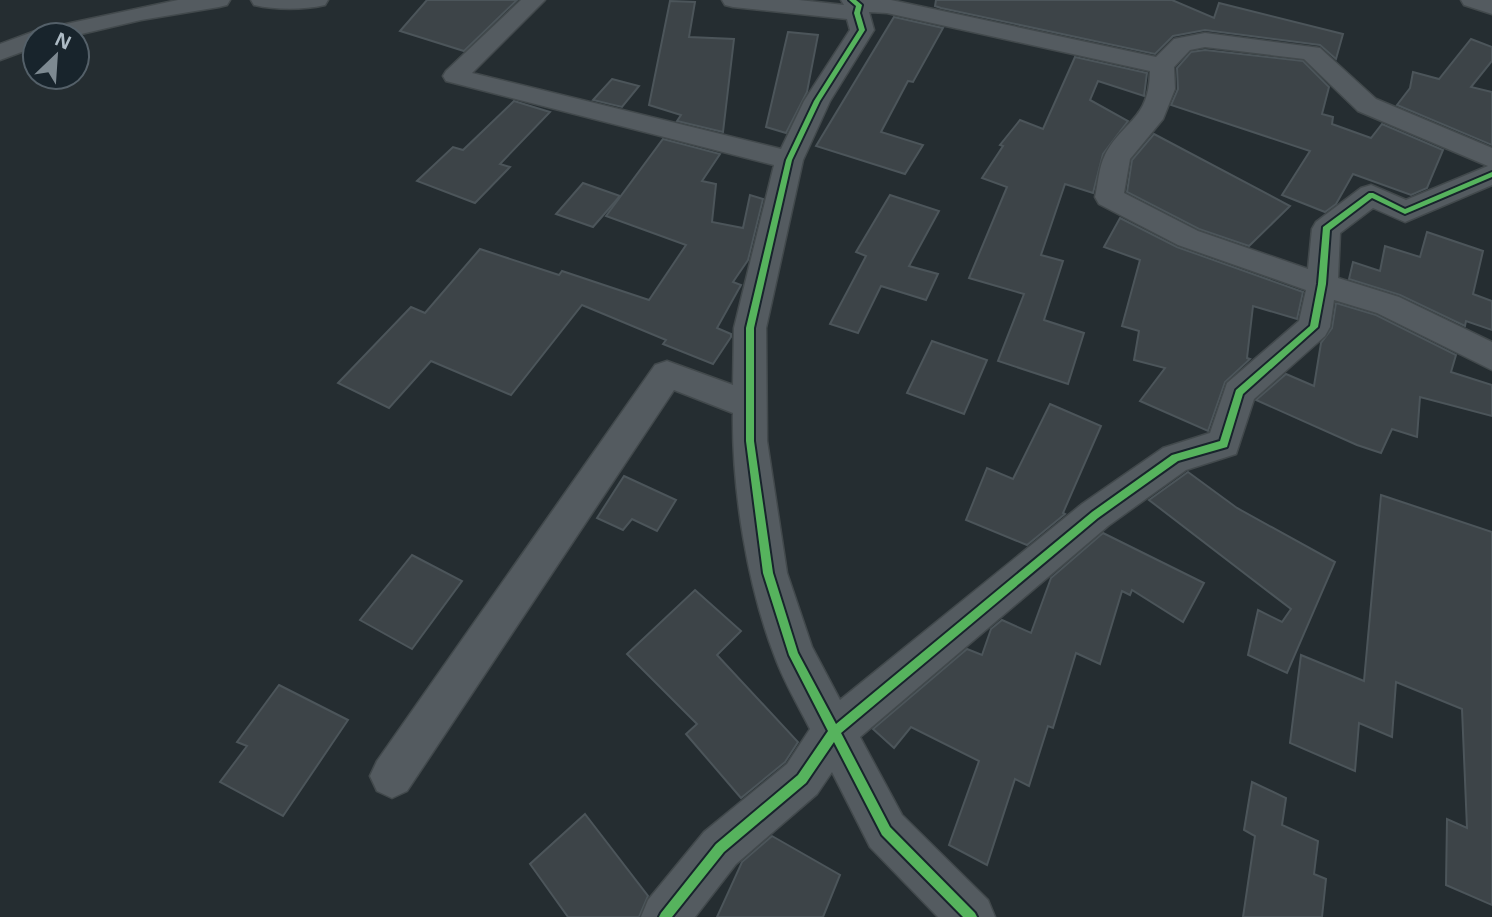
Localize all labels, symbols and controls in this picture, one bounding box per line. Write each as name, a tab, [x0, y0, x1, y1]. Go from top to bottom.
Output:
north arrow	[21, 21, 91, 91]
text: N	[51, 26, 76, 56]

